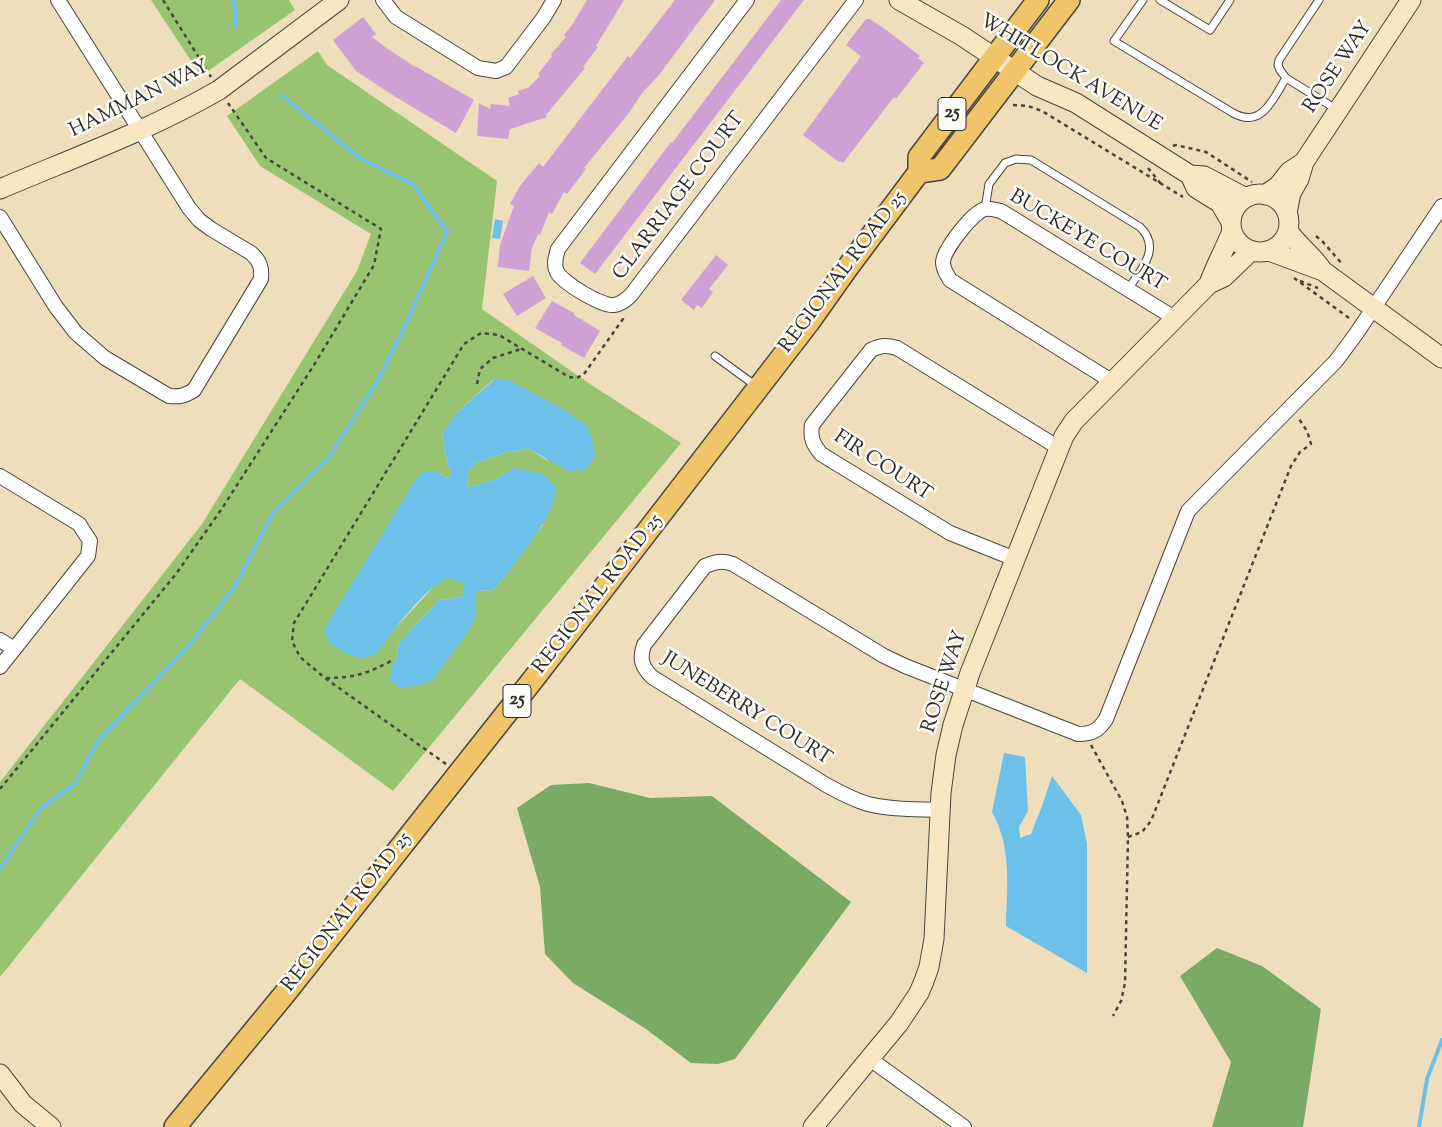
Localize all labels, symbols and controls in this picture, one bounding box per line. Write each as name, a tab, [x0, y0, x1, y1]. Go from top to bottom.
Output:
street label: WHITLOCK AVENUE	[974, 10, 1166, 138]
street label: ROSE WAY	[1299, 17, 1379, 119]
street label: HAMMAN WAY	[66, 56, 214, 144]
road number: 25	[938, 98, 966, 130]
street label: CLARRIAGE COURT	[609, 108, 751, 286]
street label: BUCKEYE COURT	[1004, 186, 1170, 298]
street label: REGIONAL ROAD 25	[775, 187, 913, 359]
street label: FIR COURT	[828, 426, 936, 508]
street label: REGIONAL ROAD 25	[529, 510, 669, 680]
street label: ROSE WAY	[918, 628, 974, 736]
street label: JUNEBERRY COURT	[657, 648, 835, 772]
road number: 25	[503, 684, 531, 718]
street label: REGIONAL ROAD 25	[278, 828, 418, 998]

